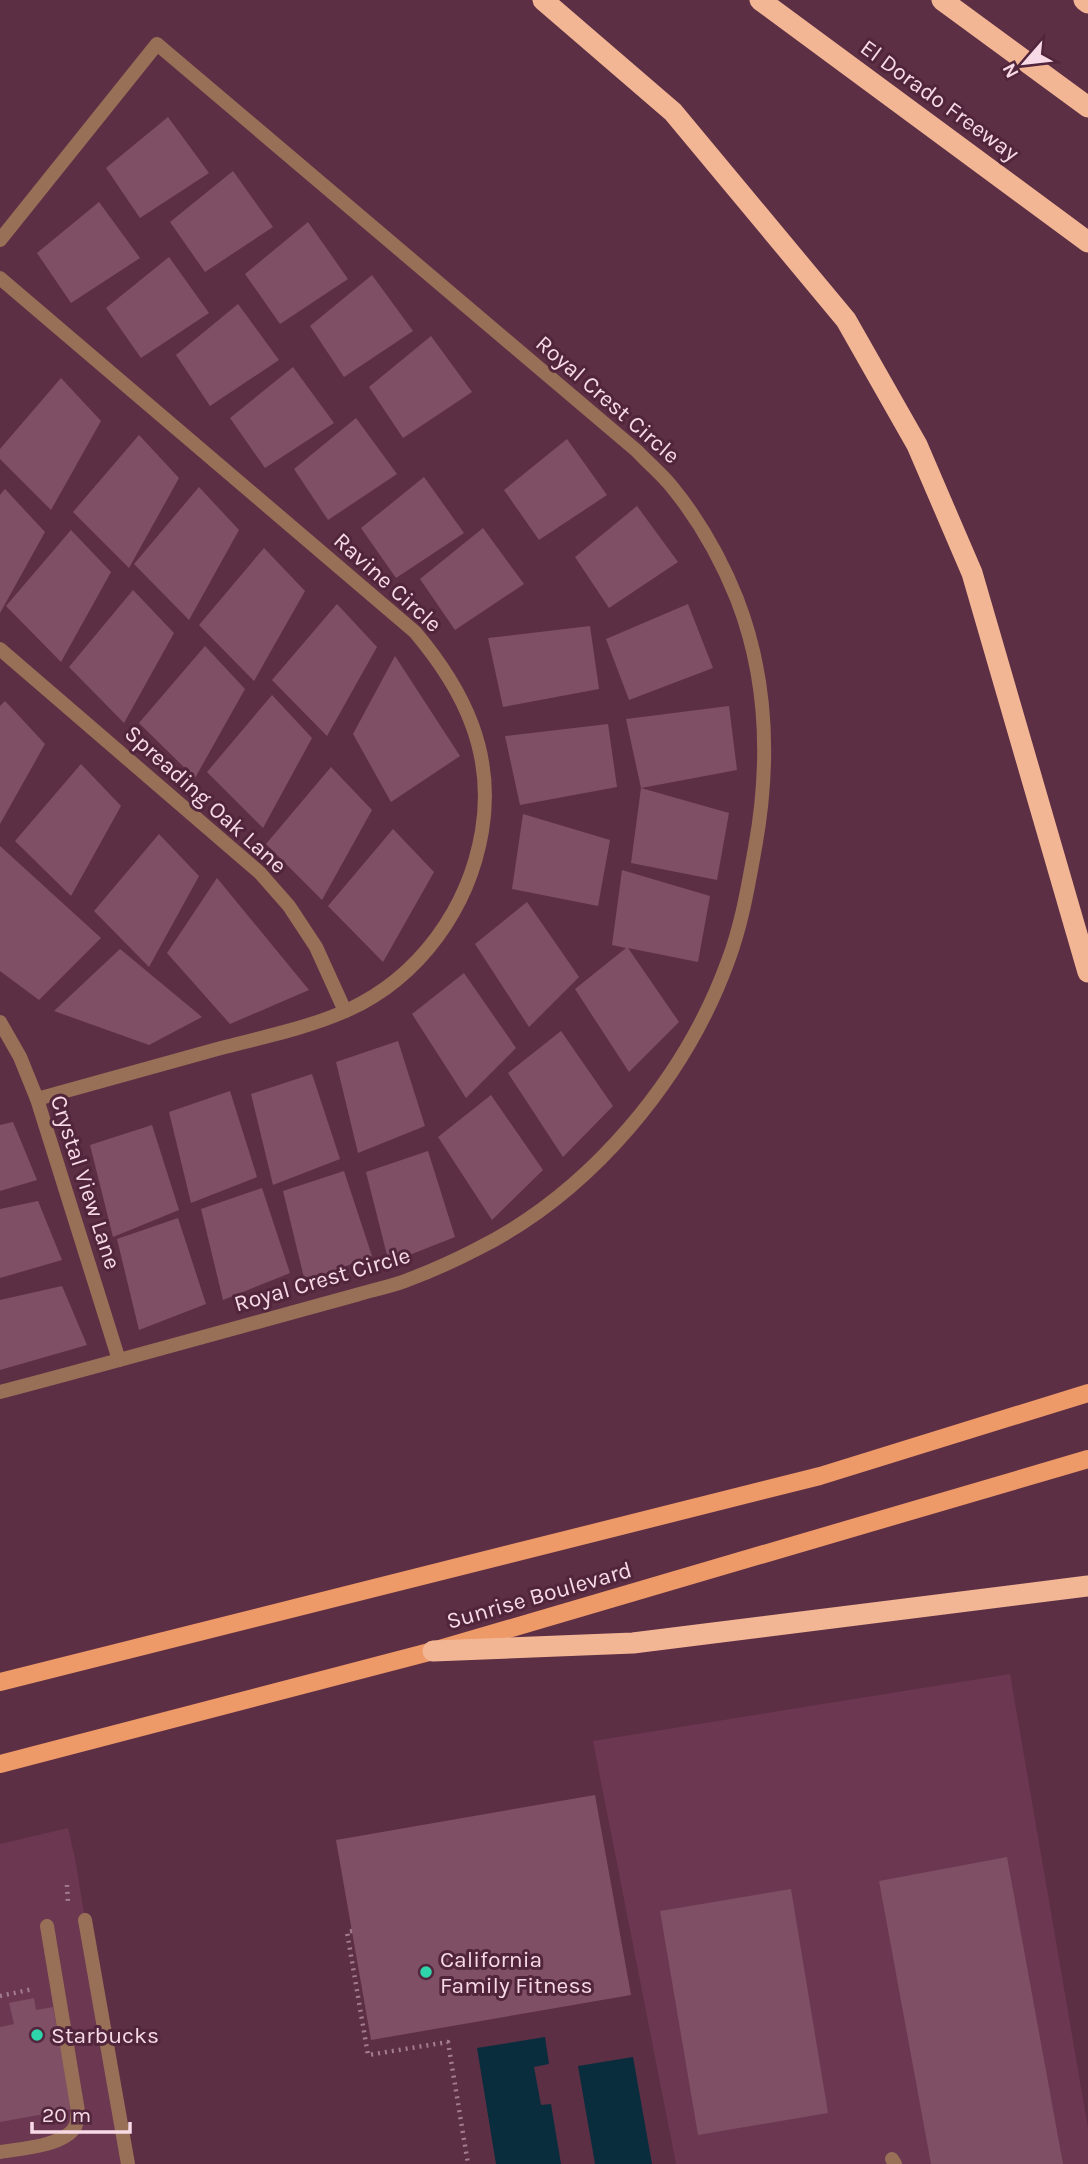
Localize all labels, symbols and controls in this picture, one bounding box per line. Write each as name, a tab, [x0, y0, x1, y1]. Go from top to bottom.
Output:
north arrow	[990, 28, 1060, 98]
street label: El Dorado Freeway	[855, 34, 1024, 167]
text: N	[998, 59, 1024, 82]
street label: Royal Crest Circle	[530, 330, 685, 469]
street label: Ravine Circle	[328, 527, 447, 638]
street label: Spreading Oak Lane	[119, 720, 292, 879]
street label: Crystal View Lane	[45, 1092, 126, 1273]
street label: Royal Crest Circle	[231, 1241, 413, 1318]
street label: Sunrise Boulevard	[443, 1556, 635, 1635]
place label: California Family Fitness	[440, 1946, 593, 1999]
marker: California Family Fitness	[418, 1964, 434, 1980]
place label: Starbucks	[51, 2022, 159, 2049]
marker: Starbucks	[29, 2027, 45, 2043]
scale bar	[32, 2090, 130, 2134]
text: 20 m	[42, 2103, 91, 2127]

